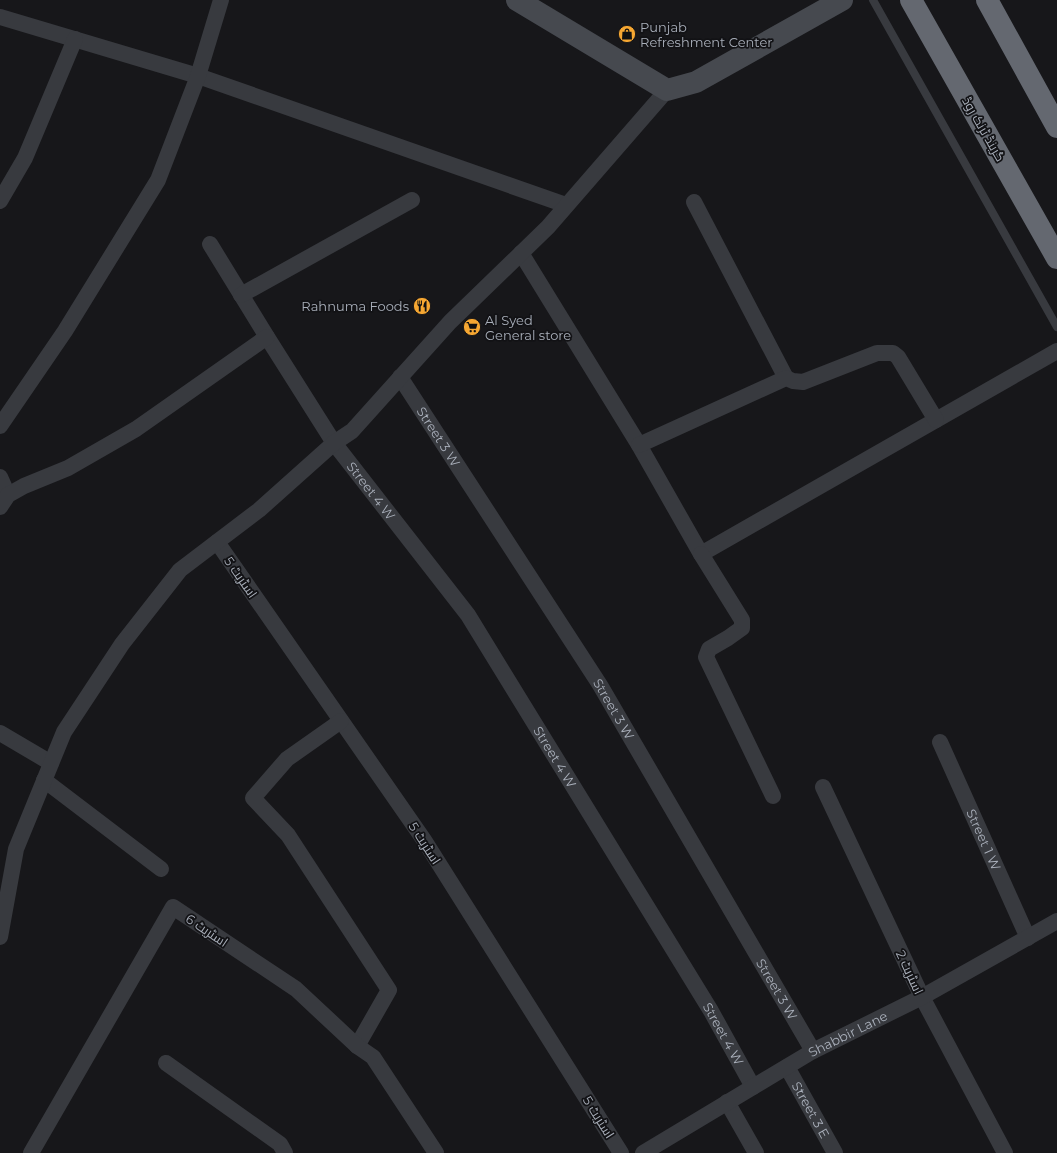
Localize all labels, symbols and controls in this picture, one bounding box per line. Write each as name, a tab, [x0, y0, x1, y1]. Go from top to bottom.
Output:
place label: Punjab Refreshment Center	[640, 19, 772, 50]
shop icon: Punjab Refreshment Center	[617, 24, 637, 44]
street label: گرینڈ ٹرنک روڈ	[959, 94, 1009, 164]
restaurant icon: Rahnuma Foods	[412, 296, 432, 316]
place label: Rahnuma Foods	[301, 298, 409, 314]
place label: Al Syed General store	[485, 312, 571, 343]
supermarket icon: Al Syed General store	[462, 317, 482, 337]
street label: Street 3 W	[413, 404, 464, 469]
street label: Street 4 W	[344, 459, 399, 523]
street label: اسٹریٹ 5	[221, 553, 261, 601]
street label: Street 3 W	[590, 675, 638, 742]
street label: Street 4 W	[530, 723, 580, 791]
street label: Street 1 W	[963, 807, 1005, 873]
street label: اسٹریٹ 5	[406, 819, 444, 867]
street label: اسٹریٹ 6	[183, 910, 231, 950]
street label: اسٹریٹ 2	[893, 947, 927, 997]
street label: Street 3 W	[753, 956, 801, 1022]
street label: Street 4 W	[700, 999, 747, 1068]
street label: Shabbir Lane	[805, 1007, 890, 1060]
street label: Street 3 E	[789, 1079, 833, 1141]
street label: اسٹریٹ 5	[580, 1093, 618, 1141]

